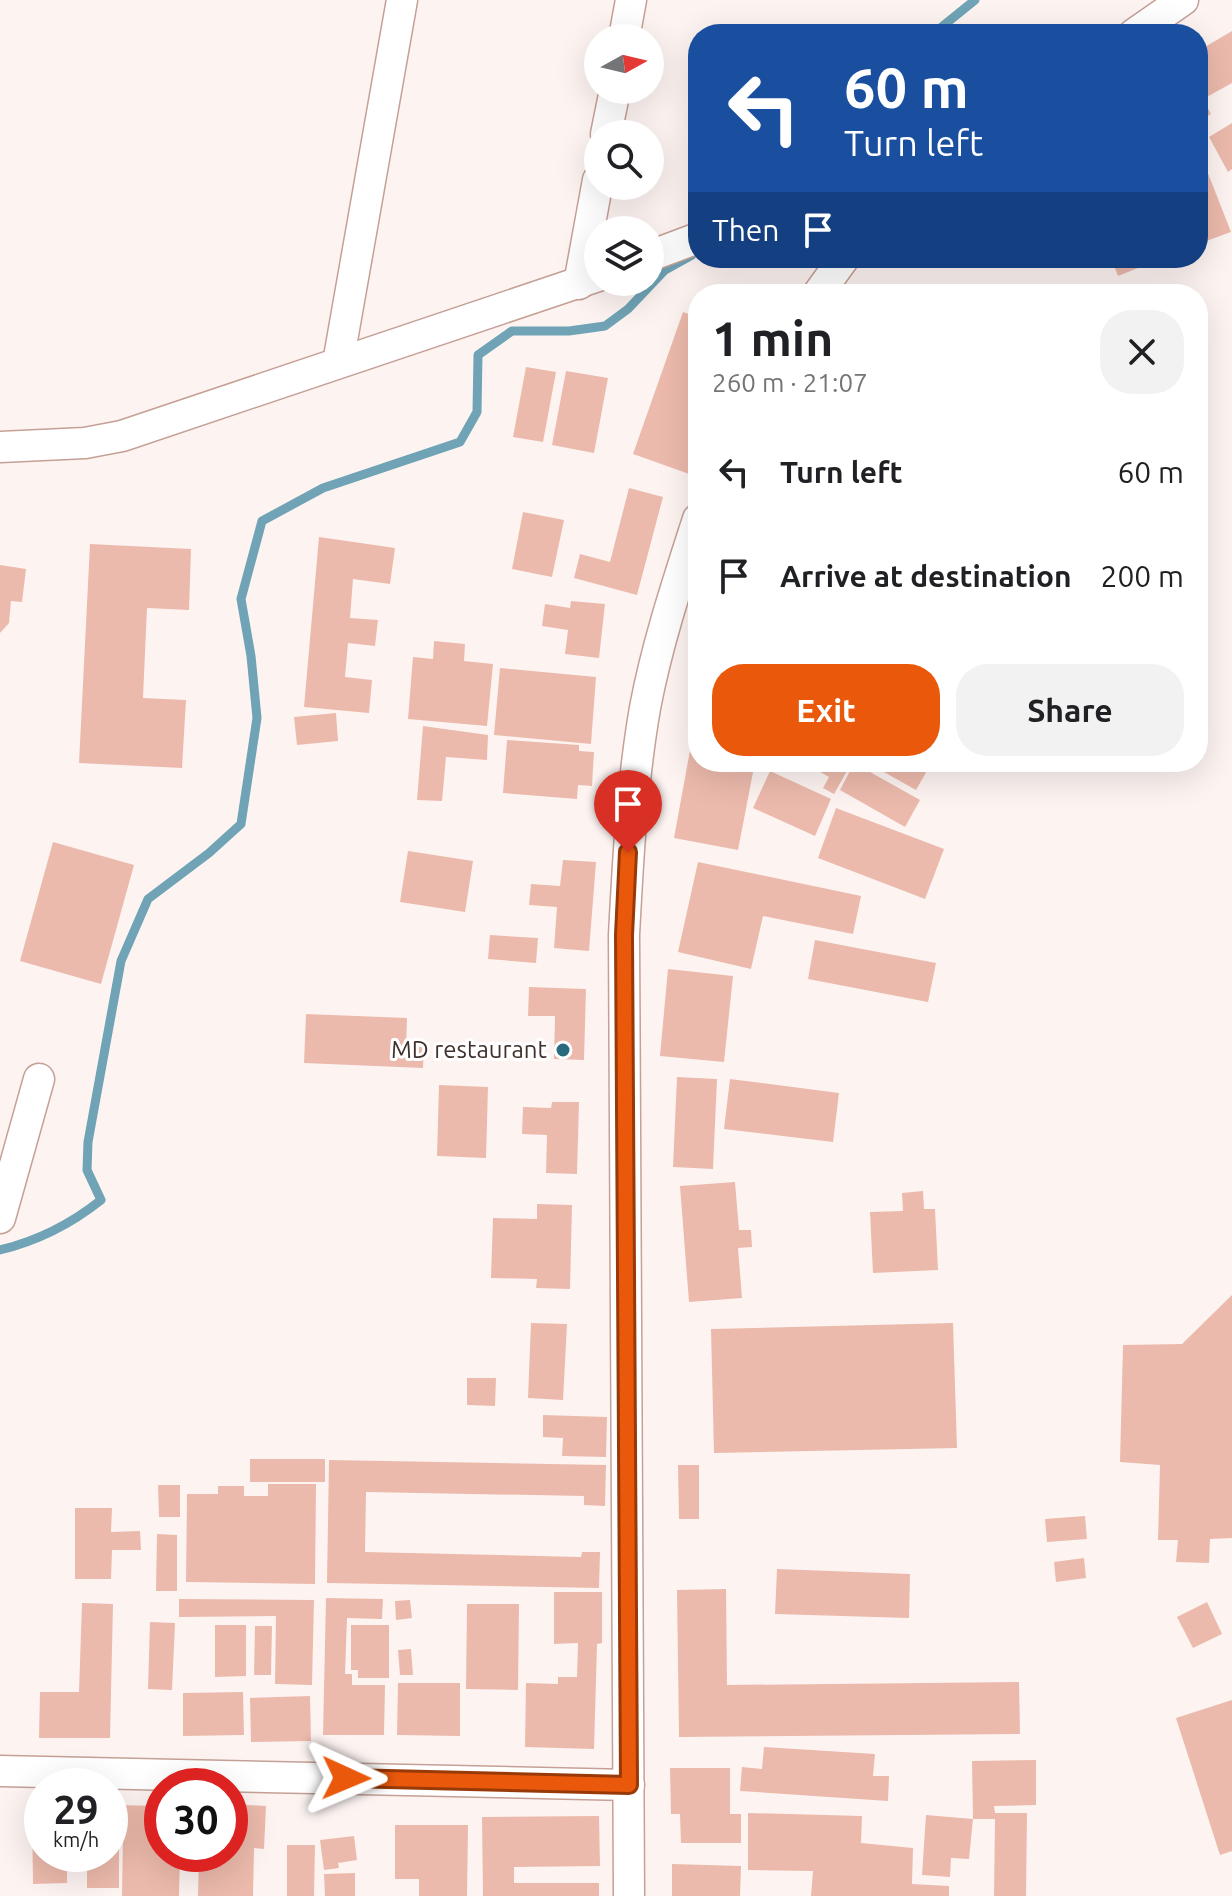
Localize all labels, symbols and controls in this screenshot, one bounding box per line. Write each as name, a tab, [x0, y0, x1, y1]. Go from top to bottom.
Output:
north arrow	[584, 24, 664, 104]
map controls	[584, 24, 664, 296]
icon: left	[712, 56, 816, 160]
text: 60 m	[844, 56, 969, 119]
button: search	[584, 120, 664, 200]
text: Turn left	[844, 122, 983, 163]
icon: arrive	[796, 208, 840, 252]
text: Then	[712, 213, 780, 247]
button: layers	[584, 216, 664, 296]
button: close	[1100, 310, 1184, 394]
text: 1 min	[712, 311, 833, 365]
text: 260 m · 21:07	[712, 368, 868, 397]
icon: left	[712, 450, 756, 494]
text: Turn left	[780, 455, 902, 489]
text: 60 m	[1117, 455, 1184, 489]
icon: arrive	[712, 554, 756, 598]
text: Arrive at destination	[780, 559, 1072, 593]
text: 200 m	[1100, 559, 1184, 593]
button: Exit	[712, 664, 940, 756]
button: Share	[956, 664, 1184, 756]
pin	[594, 770, 662, 852]
icon: arrive	[606, 782, 650, 826]
place label: MD restaurant	[391, 1036, 548, 1063]
marker: MD restaurant	[554, 1041, 572, 1059]
position arrow	[304, 1736, 388, 1820]
speed limit sign: 30	[144, 1768, 248, 1872]
text: 29	[53, 1787, 99, 1832]
text: km/h	[53, 1828, 99, 1851]

